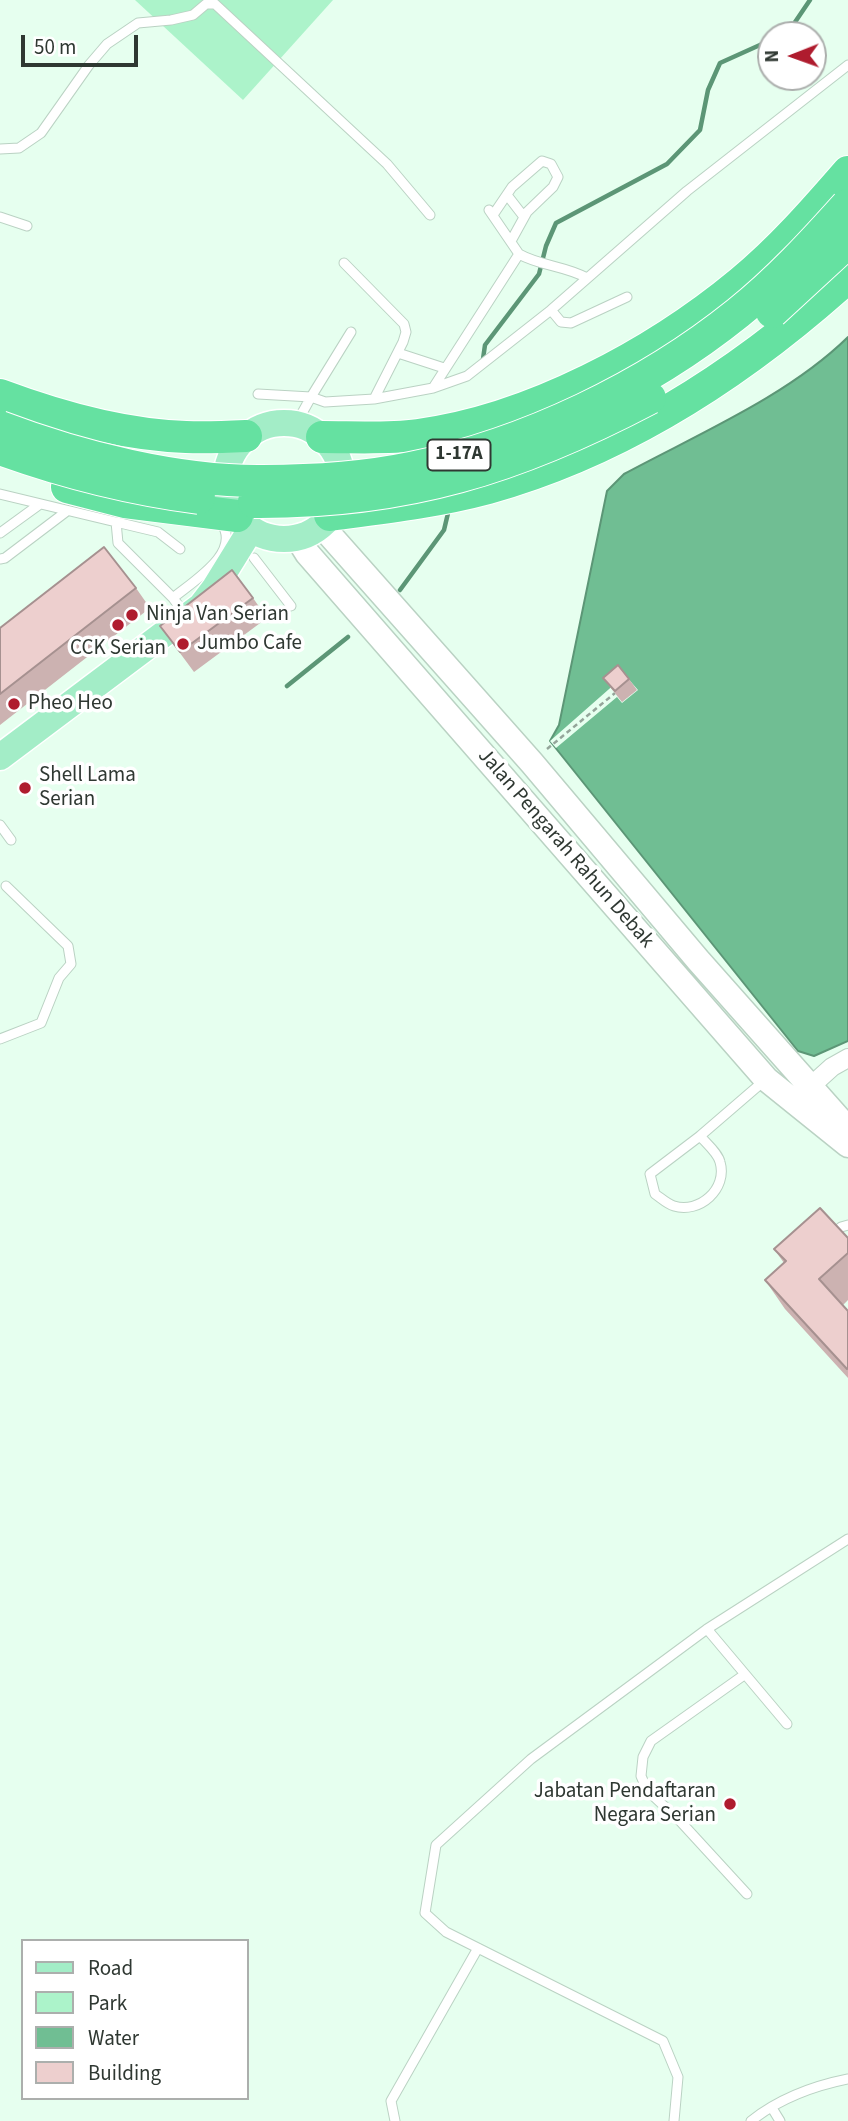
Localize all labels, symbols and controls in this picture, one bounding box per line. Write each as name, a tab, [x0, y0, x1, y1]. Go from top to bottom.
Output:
scale bar	[24, 21, 142, 65]
north arrow	[757, 21, 827, 91]
text: 50 m	[34, 32, 76, 62]
text: N	[759, 50, 786, 63]
road number: 1-17A	[428, 440, 490, 470]
place label: Ninja Van Serian	[146, 602, 289, 628]
marker: Ninja Van Serian	[124, 607, 140, 623]
marker: CCK Serian	[110, 617, 126, 633]
place label: Jumbo Cafe	[197, 631, 302, 657]
place label: CCK Serian	[70, 636, 166, 662]
marker: Jumbo Cafe	[175, 636, 191, 652]
place label: Pheo Heo	[28, 691, 113, 717]
marker: Pheo Heo	[6, 696, 22, 712]
street label: Jalan Pengarah Rahun Debak	[472, 744, 658, 954]
place label: Shell Lama Serian	[39, 763, 136, 813]
marker: Shell Lama Serian	[17, 780, 33, 796]
place label: Jabatan Pendaftaran Negara Serian	[534, 1779, 716, 1829]
marker: Jabatan Pendaftaran Negara Serian	[722, 1796, 738, 1812]
legend	[21, 1939, 248, 2100]
text: Road	[88, 1953, 133, 1983]
text: Park	[88, 1988, 127, 2018]
text: Water	[88, 2023, 139, 2053]
text: Building	[88, 2058, 161, 2088]

